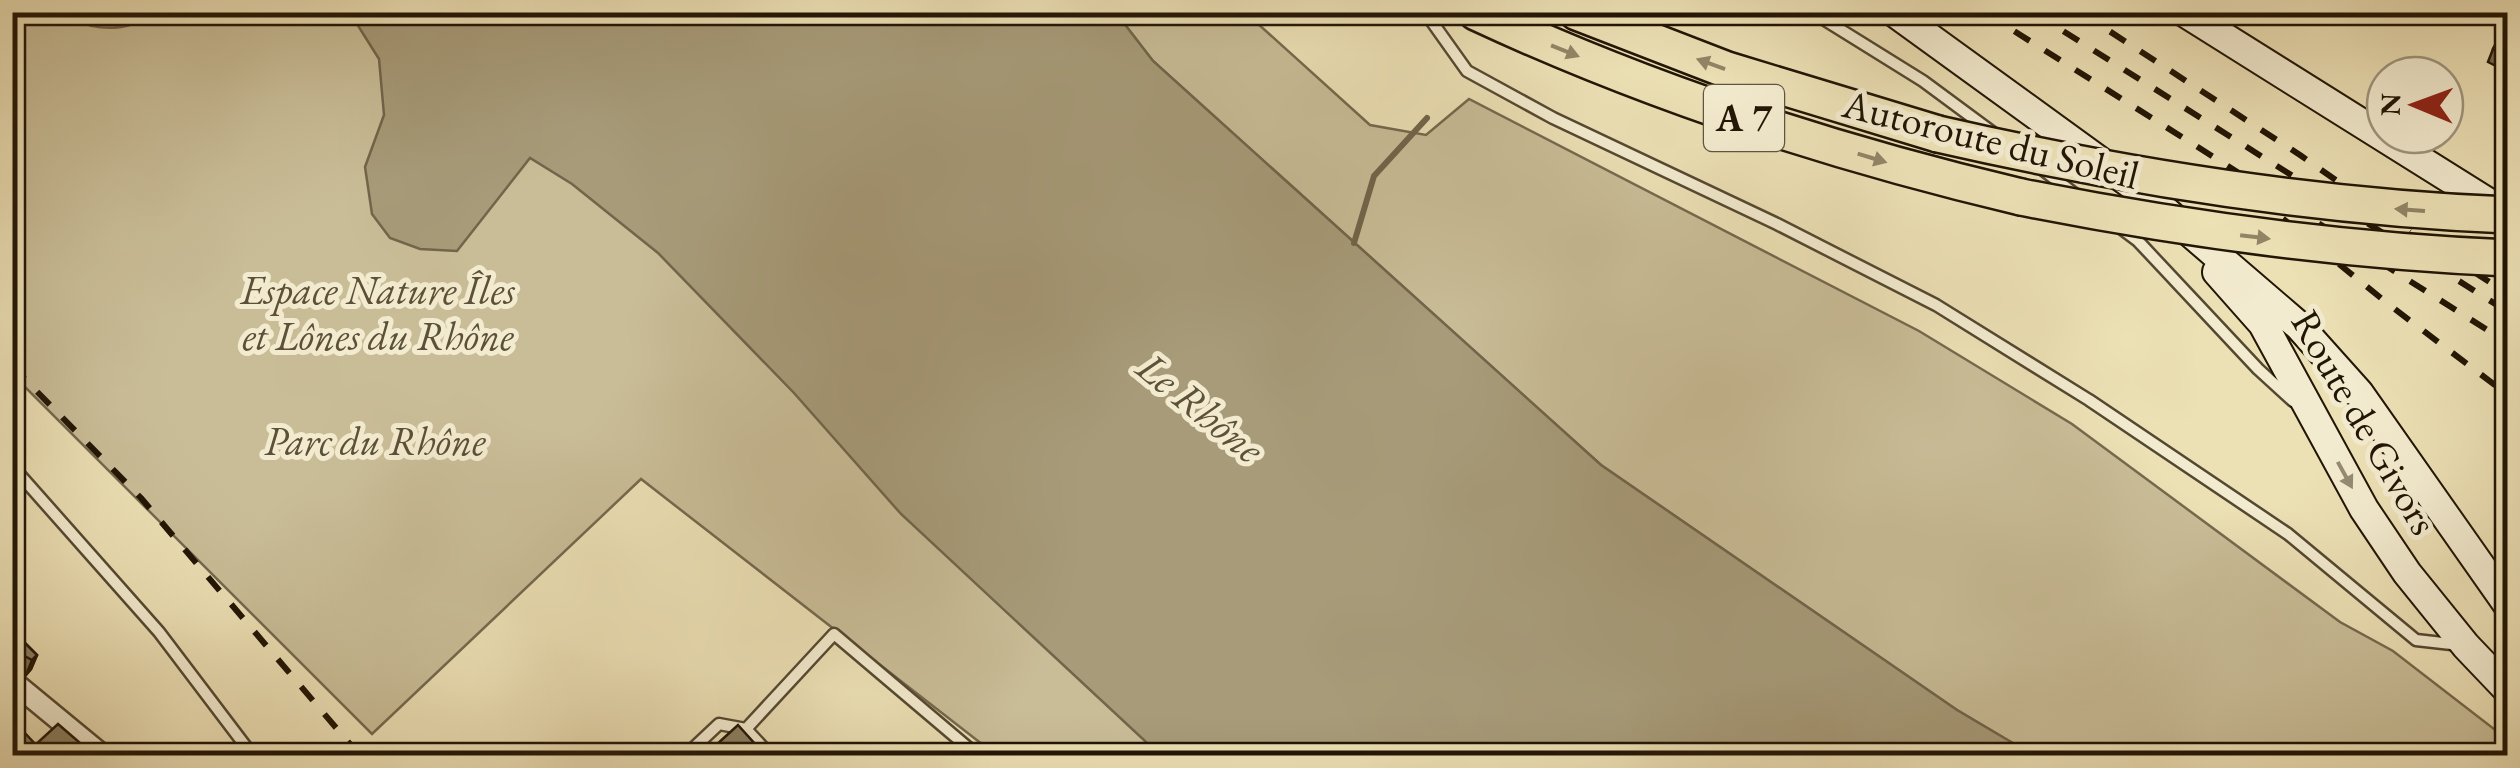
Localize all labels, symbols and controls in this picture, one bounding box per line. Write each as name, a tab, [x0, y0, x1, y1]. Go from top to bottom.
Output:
one-way arrow	[1551, 44, 1581, 60]
north arrow	[2365, 55, 2465, 155]
one-way arrow	[1695, 56, 1725, 71]
street label: Autoroute du Soleil	[1837, 77, 2144, 201]
road number: A 7	[1704, 85, 1784, 151]
text: N	[2372, 93, 2408, 116]
one-way arrow	[1858, 151, 1888, 166]
one-way arrow	[2394, 202, 2426, 218]
one-way arrow	[2240, 229, 2272, 245]
park label: Espace Nature Îles et Lônes du Rhône	[239, 264, 516, 362]
street label: Route de Givors	[2280, 300, 2450, 544]
water label: Le Rhône	[1125, 339, 1276, 476]
park label: Parc du Rhône	[264, 415, 486, 467]
one-way arrow	[2337, 460, 2354, 489]

